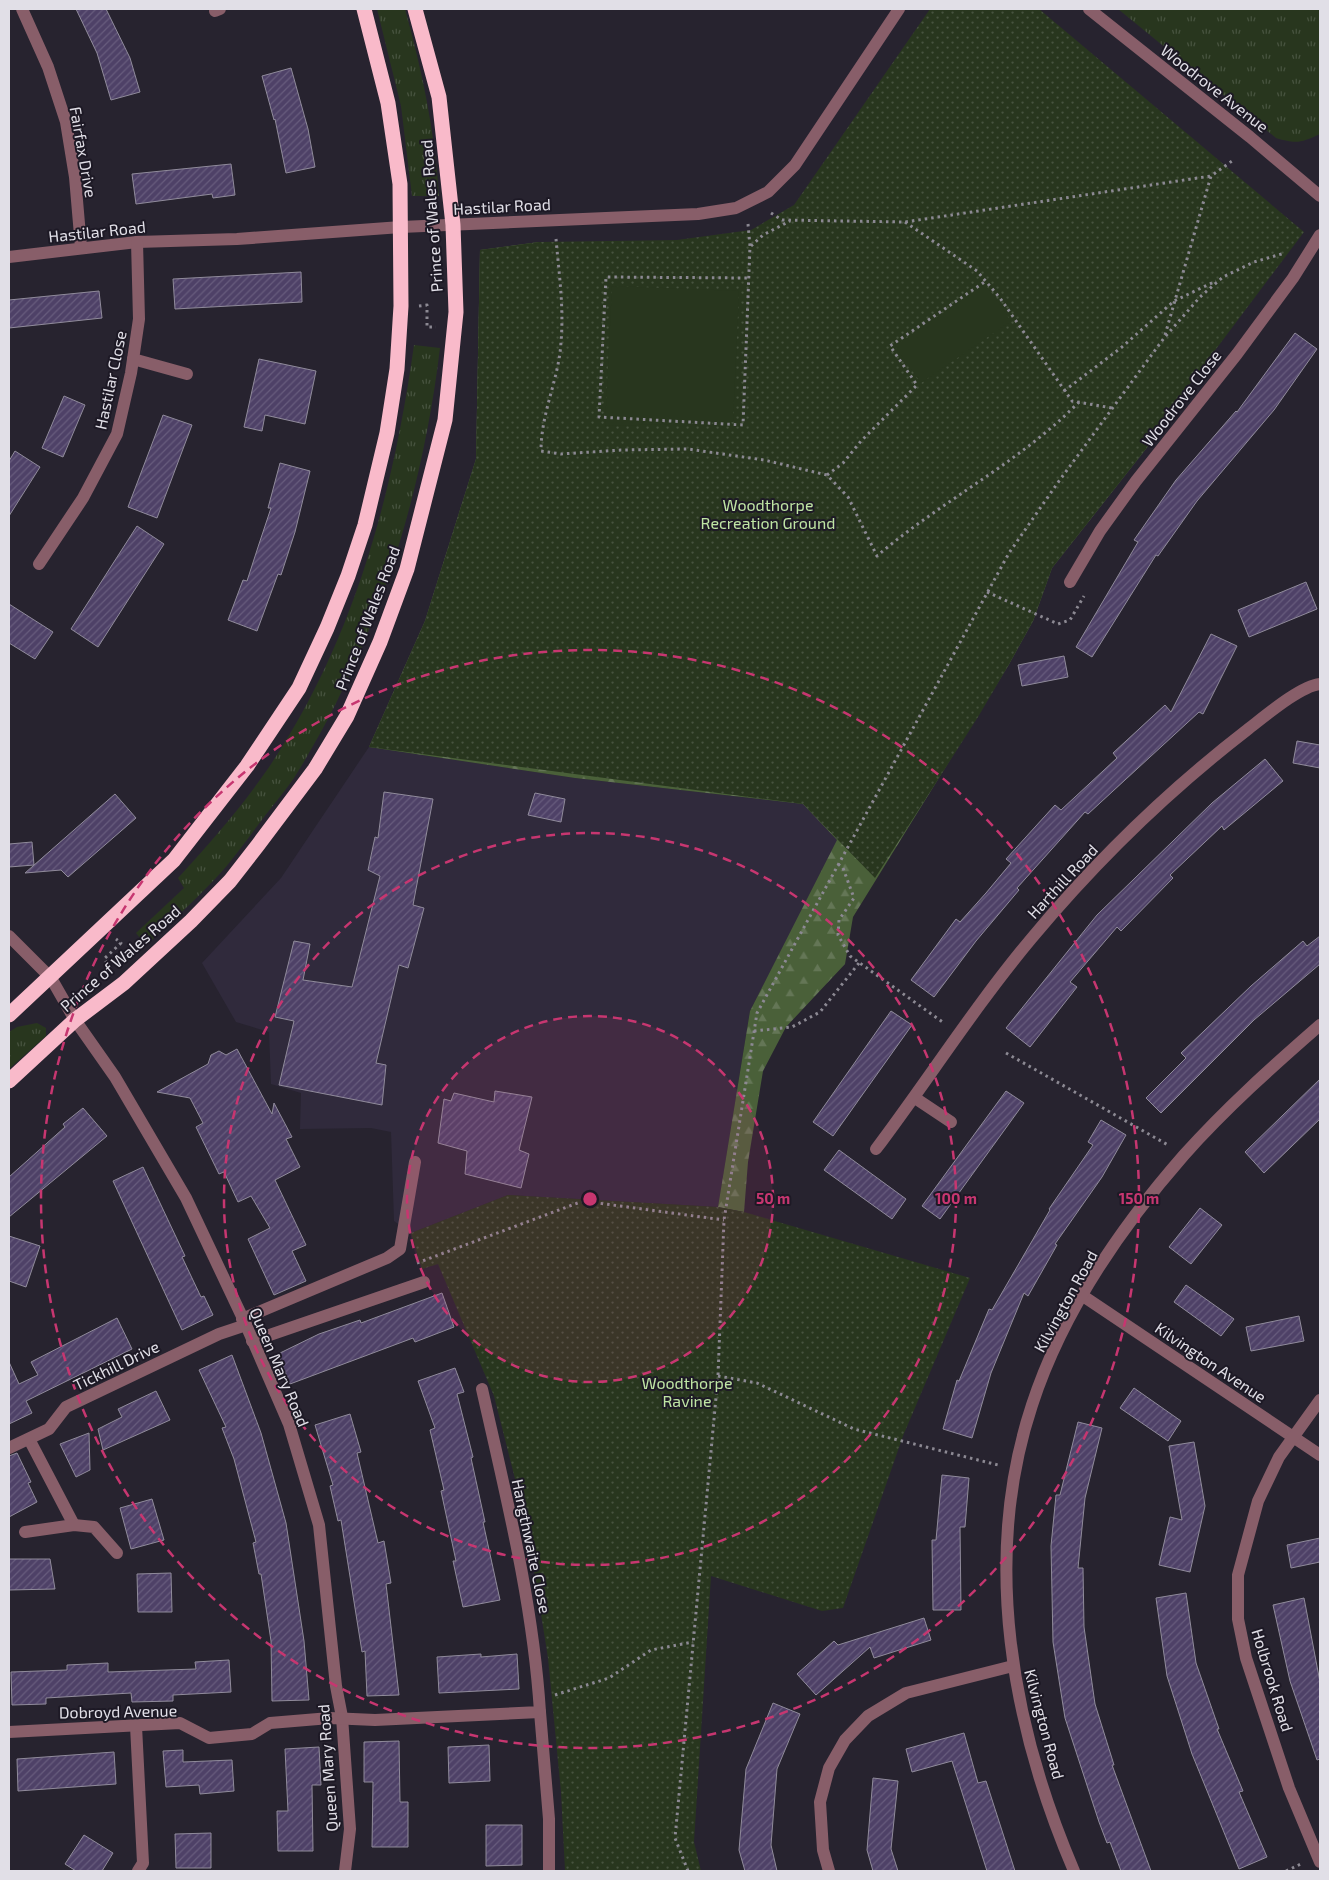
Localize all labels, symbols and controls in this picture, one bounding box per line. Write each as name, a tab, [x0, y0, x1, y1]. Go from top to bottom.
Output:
street label: Woodrove Avenue	[1157, 40, 1273, 136]
street label: Fairfax Drive	[67, 105, 101, 199]
street label: Prince of Wales Road	[416, 139, 446, 293]
street label: Hastilar Road	[453, 194, 551, 218]
street label: Hastilar Road	[47, 216, 147, 246]
street label: Hastilar Close	[90, 329, 130, 431]
street label: Woodrove Close	[1137, 346, 1225, 450]
park label: Woodthorpe Recreation Ground	[701, 495, 835, 532]
street label: Prince of Wales Road	[331, 543, 403, 693]
street label: Harthill Road	[1023, 840, 1101, 922]
street label: Prince of Wales Road	[56, 901, 184, 1015]
text: 50 m	[756, 1189, 790, 1207]
text: 100 m	[935, 1189, 977, 1207]
text: 150 m	[1119, 1189, 1159, 1207]
centre of rings	[581, 1190, 599, 1208]
street label: Kilvington Road	[1029, 1247, 1101, 1355]
street label: Queen Mary Road	[245, 1305, 314, 1430]
street label: Kilvington Avenue	[1152, 1318, 1270, 1406]
street label: Tickhill Drive	[70, 1336, 162, 1394]
park label: Woodthorpe Ravine	[642, 1373, 733, 1410]
street label: Hangthwaite Close	[508, 1477, 556, 1615]
street label: Holbrook Road	[1248, 1626, 1298, 1734]
street label: Kilvington Road	[1021, 1667, 1069, 1781]
street label: Dobroyd Avenue	[59, 1700, 177, 1722]
street label: Queen Mary Road	[313, 1704, 342, 1832]

